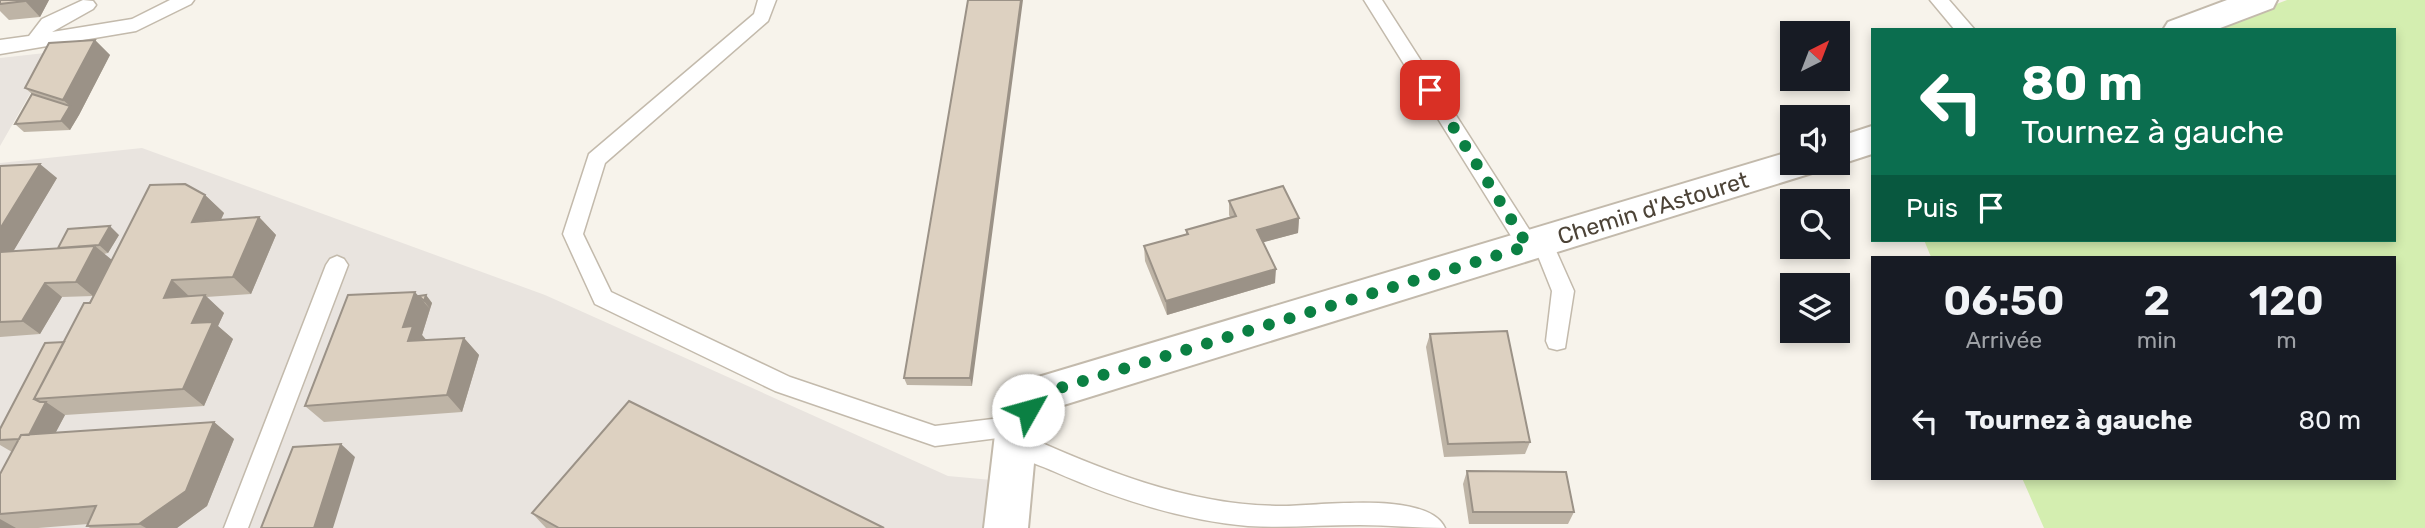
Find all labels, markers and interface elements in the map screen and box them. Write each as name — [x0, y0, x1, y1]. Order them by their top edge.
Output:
north arrow — [1780, 21, 1850, 91]
map controls — [1780, 21, 1850, 343]
text: 80 m — [2021, 54, 2143, 112]
icon: left — [1906, 56, 1997, 147]
pin — [1400, 60, 1460, 120]
icon: arrive — [1411, 71, 1449, 109]
button: sound — [1780, 105, 1850, 175]
text: Tournez à gauche — [2021, 113, 2284, 151]
street label: Chemin d'Astouret — [1554, 166, 1752, 250]
button: search — [1780, 189, 1850, 259]
icon: arrive — [1972, 189, 2010, 227]
text: Puis — [1906, 193, 1958, 224]
button: layers — [1780, 273, 1850, 343]
text: 06:50 — [1943, 276, 2065, 326]
text: 2 — [2143, 276, 2170, 326]
text: 120 — [2249, 276, 2324, 326]
text: Arrivée — [1966, 326, 2042, 354]
text: min — [2137, 326, 2177, 354]
text: m — [2276, 326, 2297, 354]
position arrow — [991, 373, 1065, 447]
icon: left — [1906, 402, 1944, 440]
text: Tournez à gauche — [1965, 405, 2193, 436]
text: 80 m — [2298, 405, 2361, 436]

